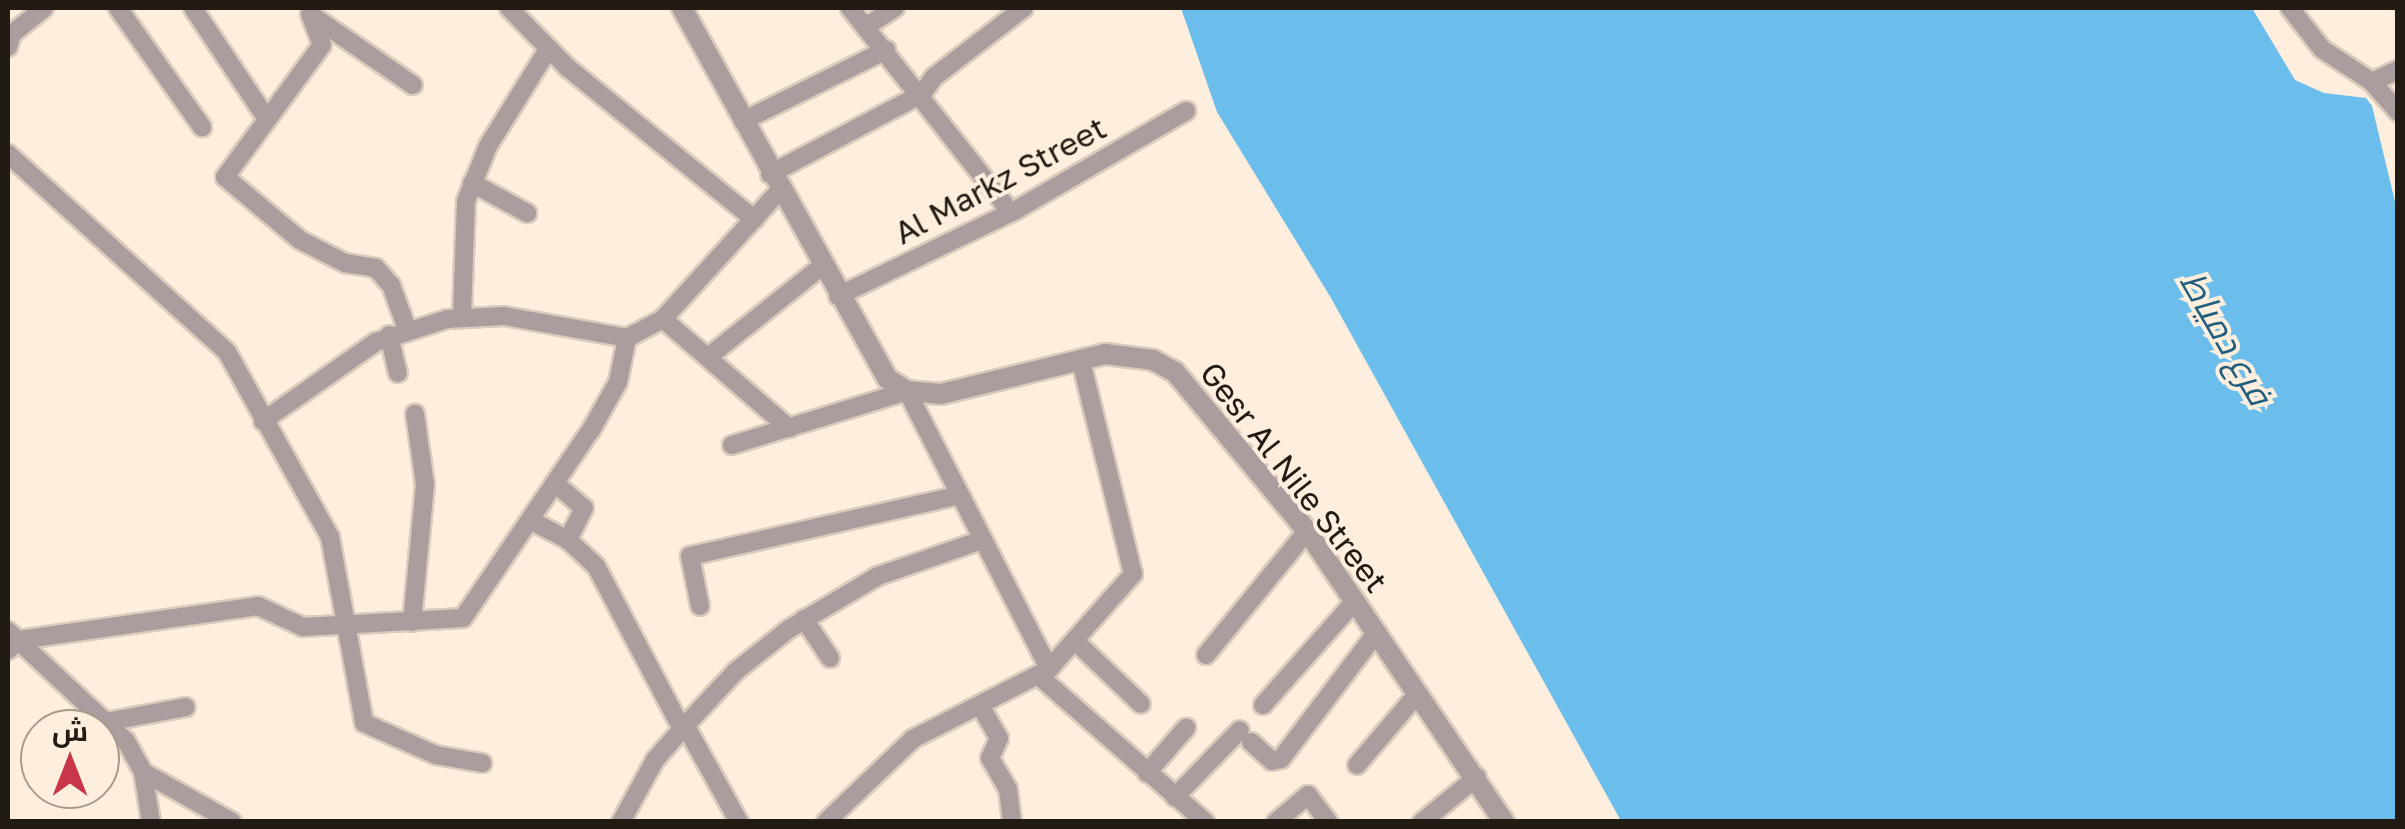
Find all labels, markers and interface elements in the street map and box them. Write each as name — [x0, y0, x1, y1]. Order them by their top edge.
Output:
street label: Al Markz Street — [888, 108, 1112, 252]
water label: فرع دمياط — [2172, 264, 2282, 412]
street label: Gesr Al Nile Street — [1192, 354, 1396, 600]
north arrow — [20, 709, 120, 809]
text: ش — [52, 714, 88, 747]

